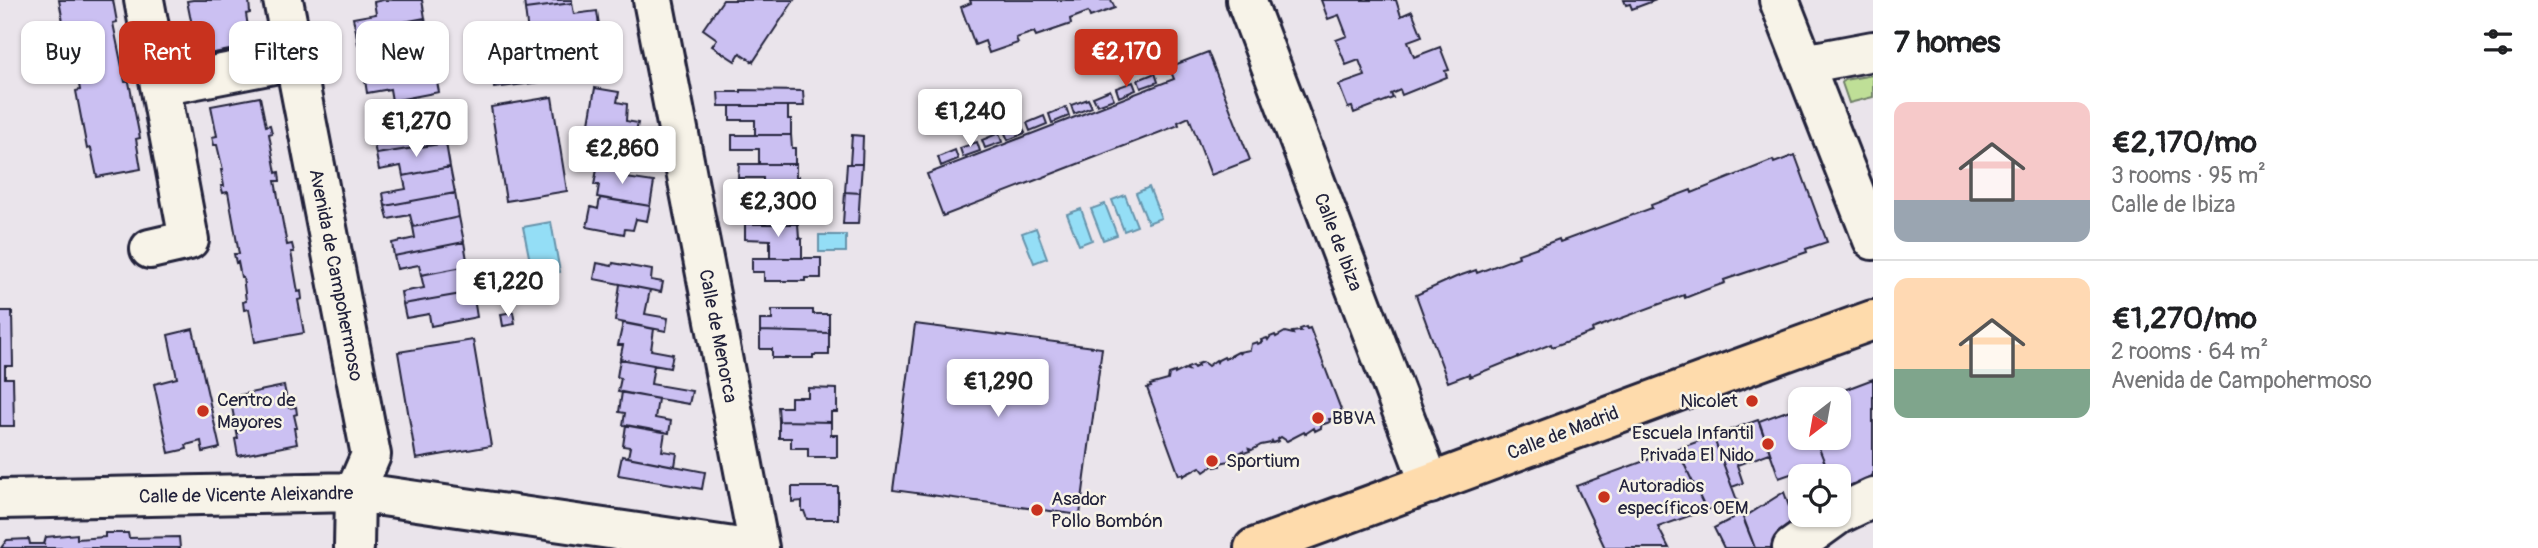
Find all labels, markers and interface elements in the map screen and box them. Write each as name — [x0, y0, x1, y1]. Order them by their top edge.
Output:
chip: Buy — [21, 21, 105, 84]
chip: Rent — [119, 21, 215, 84]
chip: Filters — [229, 21, 342, 84]
chip: New — [356, 21, 449, 84]
chip: Apartment — [463, 21, 623, 84]
icon: filters — [2479, 23, 2517, 61]
text: 7 homes — [1894, 24, 2001, 61]
pin: €2,170 — [1069, 29, 1183, 89]
text: €2,170 — [1091, 37, 1161, 66]
pin: €1,240 — [913, 90, 1027, 149]
text: €1,240 — [934, 97, 1006, 126]
pin: €1,270 — [359, 100, 473, 159]
text: €1,270 — [381, 107, 451, 136]
text: €2,170/mo — [2111, 124, 2257, 161]
pin: €2,860 — [565, 127, 679, 186]
icon: home — [1950, 130, 2034, 214]
text: €2,860 — [585, 134, 659, 163]
text: 3 rooms · 95 m² — [2111, 161, 2266, 190]
street label: Avenida de Campohermoso — [304, 167, 368, 383]
pin: €2,300 — [721, 180, 835, 239]
text: €2,300 — [739, 187, 817, 216]
street label: Calle de Ibiza — [1308, 190, 1368, 294]
text: Calle de Ibiza — [2111, 190, 2236, 219]
pin: €1,220 — [451, 260, 565, 319]
text: €1,220 — [472, 267, 544, 296]
street label: Calle de Menorca — [693, 267, 743, 405]
text: €1,270/mo — [2111, 300, 2257, 337]
icon: home — [1950, 306, 2034, 390]
text: 2 rooms · 64 m² — [2111, 337, 2268, 366]
pin: €1,290 — [941, 360, 1055, 419]
text: Avenida de Campohermoso — [2111, 366, 2372, 395]
text: €1,290 — [963, 367, 1033, 396]
north arrow — [1788, 387, 1852, 450]
map controls — [1788, 387, 1851, 527]
place label: Centro de Mayores — [217, 388, 296, 434]
place label: Nicolet — [1680, 389, 1738, 413]
marker: Nicolet — [1744, 393, 1760, 409]
street label: Calle de Madrid — [1504, 401, 1622, 465]
marker: Centro de Mayores — [195, 403, 211, 419]
place label: BBVA — [1332, 406, 1376, 430]
marker: BBVA — [1310, 410, 1326, 426]
place label: Escuela Infantil Privada El Nido — [1632, 421, 1754, 467]
marker: Escuela Infantil Privada El Nido — [1760, 436, 1776, 452]
place label: Sportium — [1226, 449, 1300, 473]
marker: Sportium — [1204, 453, 1220, 469]
button: locate — [1788, 464, 1851, 527]
place label: Autoradios específicos OEM — [1618, 474, 1748, 520]
street label: Calle de Vicente Aleixandre — [139, 481, 354, 509]
place label: Asador Pollo Bombón — [1051, 487, 1163, 533]
marker: Autoradios específicos OEM — [1596, 489, 1612, 505]
marker: Asador Pollo Bombón — [1029, 502, 1045, 518]

